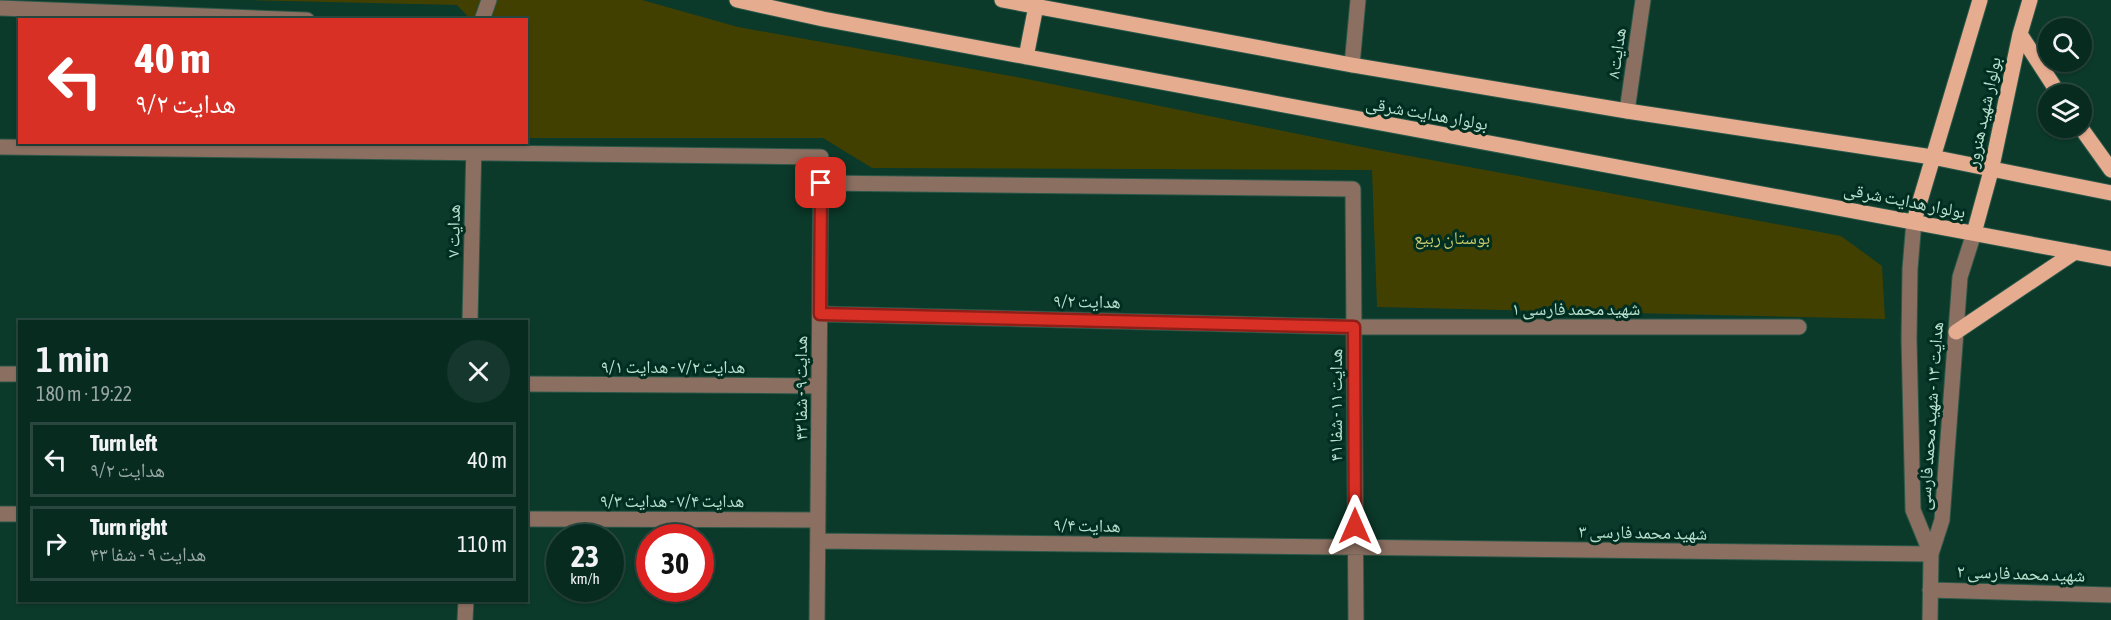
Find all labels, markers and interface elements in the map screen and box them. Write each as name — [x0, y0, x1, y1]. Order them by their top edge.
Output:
map controls — [2038, 18, 2092, 138]
button: search — [2038, 18, 2092, 72]
street label: هدایت۸ — [1602, 26, 1630, 80]
text: 40 m — [135, 34, 210, 82]
icon: left — [36, 42, 114, 120]
street label: بولوار شهید هنرور — [1961, 55, 2006, 170]
button: layers — [2038, 84, 2092, 138]
text: هدایت ۹/۲ — [135, 88, 236, 119]
street label: بولوار هدایت شرقی — [1364, 92, 1490, 135]
pin — [795, 157, 846, 208]
icon: arrive — [804, 166, 837, 199]
street label: بولوار هدایت شرقی — [1842, 178, 1968, 223]
street label: هدایت ۷ — [442, 204, 464, 258]
park label: بوستان ربیع — [1414, 227, 1490, 250]
street label: هدایت ۹/۲ — [1053, 290, 1121, 312]
street label: شهید محمد فارسی ۱ — [1512, 298, 1640, 320]
street label: هدایت ۱۳ - شهید محمد فارسی — [1913, 321, 1948, 511]
street label: هدایت ۹ - شفا ۴۳ — [790, 336, 811, 440]
text: 1 min — [36, 338, 110, 380]
button: close — [447, 340, 510, 403]
street label: هدایت ۱۱ - شفا ۴۱ — [1325, 349, 1346, 461]
street label: هدایت ۷/۲ - هدایت ۹/۱ — [601, 356, 745, 377]
text: 180 m · 19:22 — [36, 382, 132, 405]
text: Turn left — [90, 430, 157, 456]
icon: left — [39, 443, 72, 476]
text: 40 m — [467, 447, 507, 473]
text: هدایت ۹/۲ — [90, 458, 165, 481]
street label: هدایت ۷/۴ - هدایت ۹/۳ — [600, 490, 744, 511]
position arrow — [1323, 494, 1387, 558]
text: Turn right — [90, 514, 167, 540]
street label: هدایت ۹/۴ — [1053, 514, 1121, 536]
street label: شهید محمد فارسی ۳ — [1578, 520, 1707, 545]
speed limit sign: 30 — [636, 524, 714, 602]
icon: right — [39, 527, 72, 560]
text: 110 m — [457, 531, 507, 557]
text: 23 — [571, 539, 599, 573]
text: هدایت ۹ - شفا ۴۳ — [90, 542, 206, 565]
street label: شهید محمد فارسی ۲ — [1956, 560, 2086, 587]
text: km/h — [570, 570, 600, 587]

